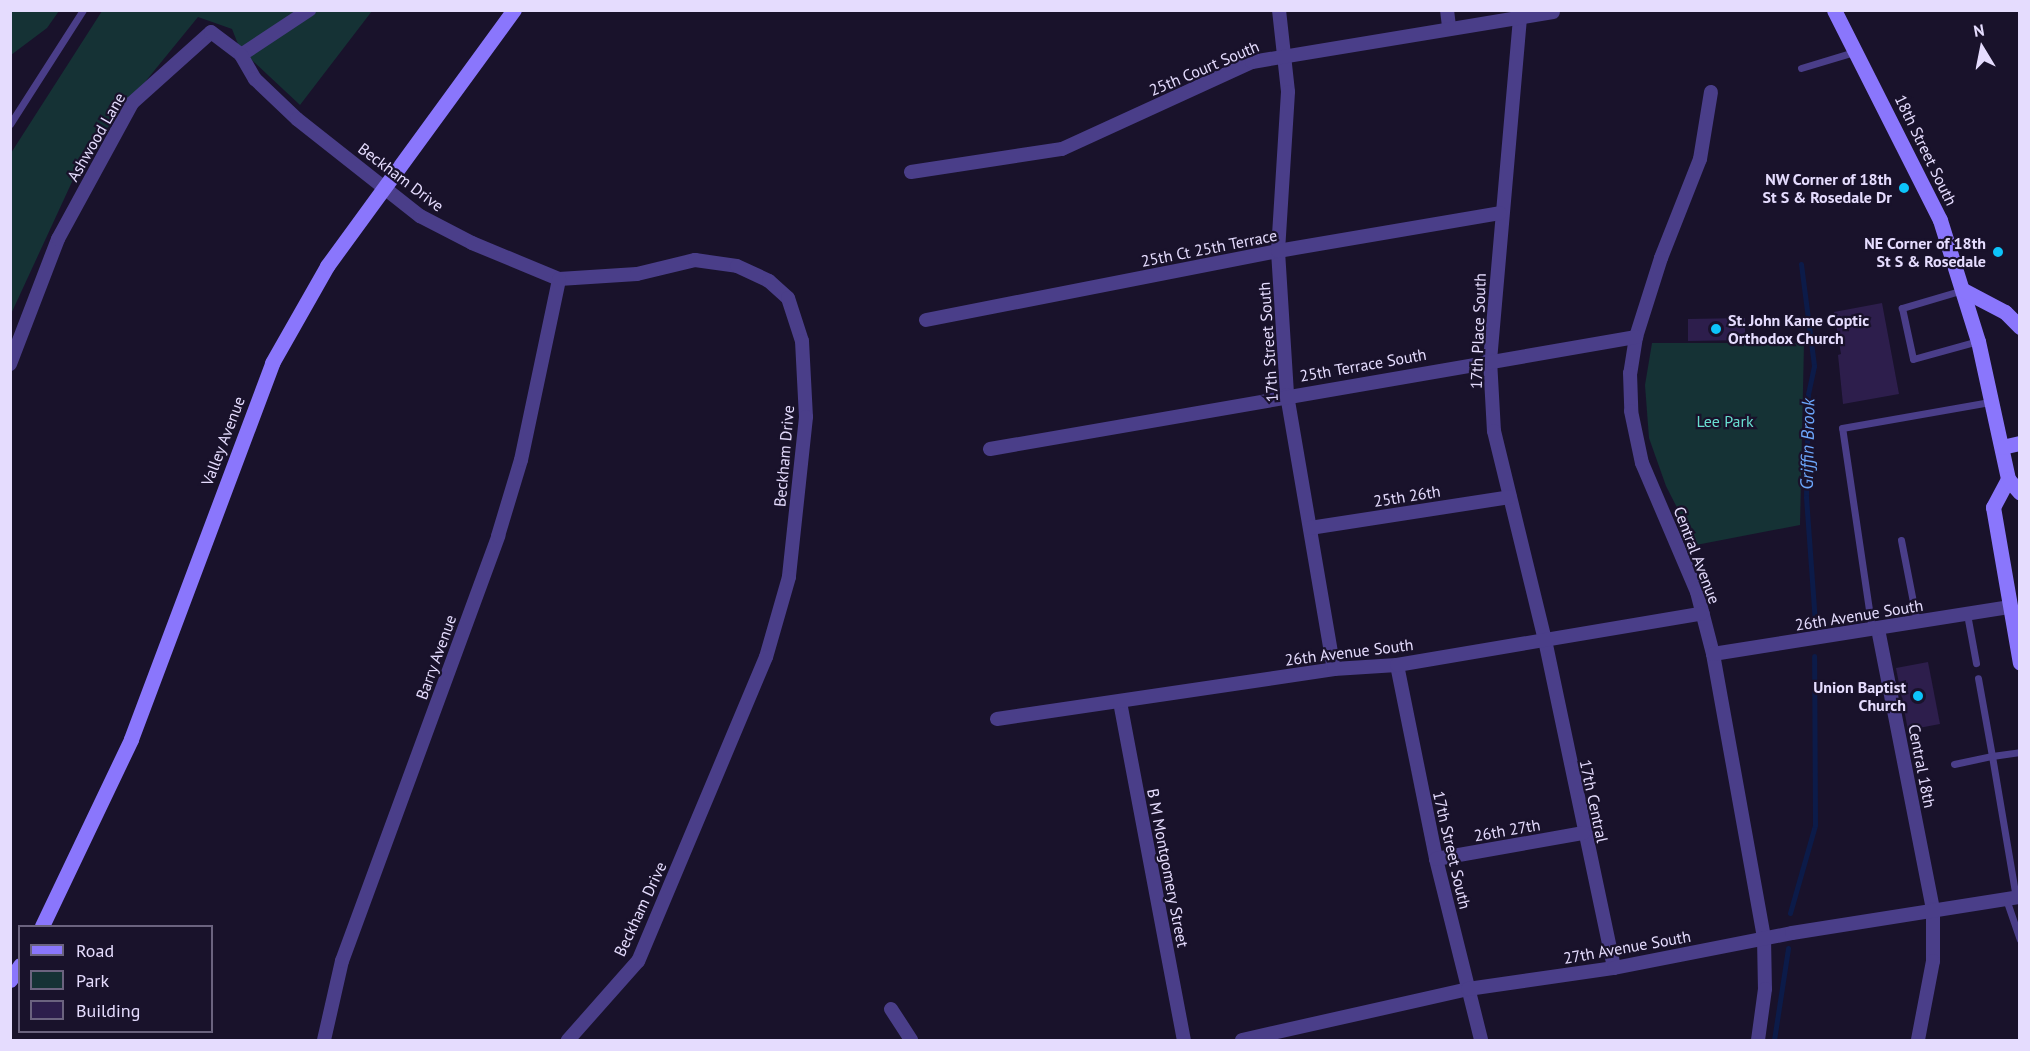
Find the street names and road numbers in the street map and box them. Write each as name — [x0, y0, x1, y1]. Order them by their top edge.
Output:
street label: 25th Court South — [1146, 36, 1262, 100]
street label: Ashwood Lane — [63, 89, 129, 185]
street label: 18th Street South — [1891, 91, 1961, 209]
street label: Beckham Drive — [354, 139, 448, 215]
street label: 25th Ct 25th Terrace — [1139, 225, 1279, 271]
street label: 17th Place South — [1466, 273, 1490, 389]
street label: 17th Street South — [1254, 281, 1282, 403]
street label: 25th Terrace South — [1298, 344, 1428, 386]
street label: Valley Avenue — [197, 393, 249, 489]
street label: Beckham Drive — [770, 404, 798, 508]
street label: 25th 26th — [1372, 481, 1442, 511]
street label: Central Avenue — [1670, 503, 1724, 607]
street label: 26th Avenue South — [1793, 595, 1925, 635]
street label: Barry Avenue — [412, 611, 460, 703]
street label: 26th Avenue South — [1283, 635, 1415, 669]
street label: Central 18th — [1904, 723, 1940, 809]
street label: 17th Central — [1576, 758, 1612, 844]
street label: B M Montgomery Street — [1143, 787, 1193, 949]
street label: 17th Street South — [1429, 789, 1475, 911]
street label: 26th 27th — [1472, 815, 1542, 845]
street label: Beckham Drive — [610, 859, 670, 959]
street label: 27th Avenue South — [1562, 926, 1692, 968]

